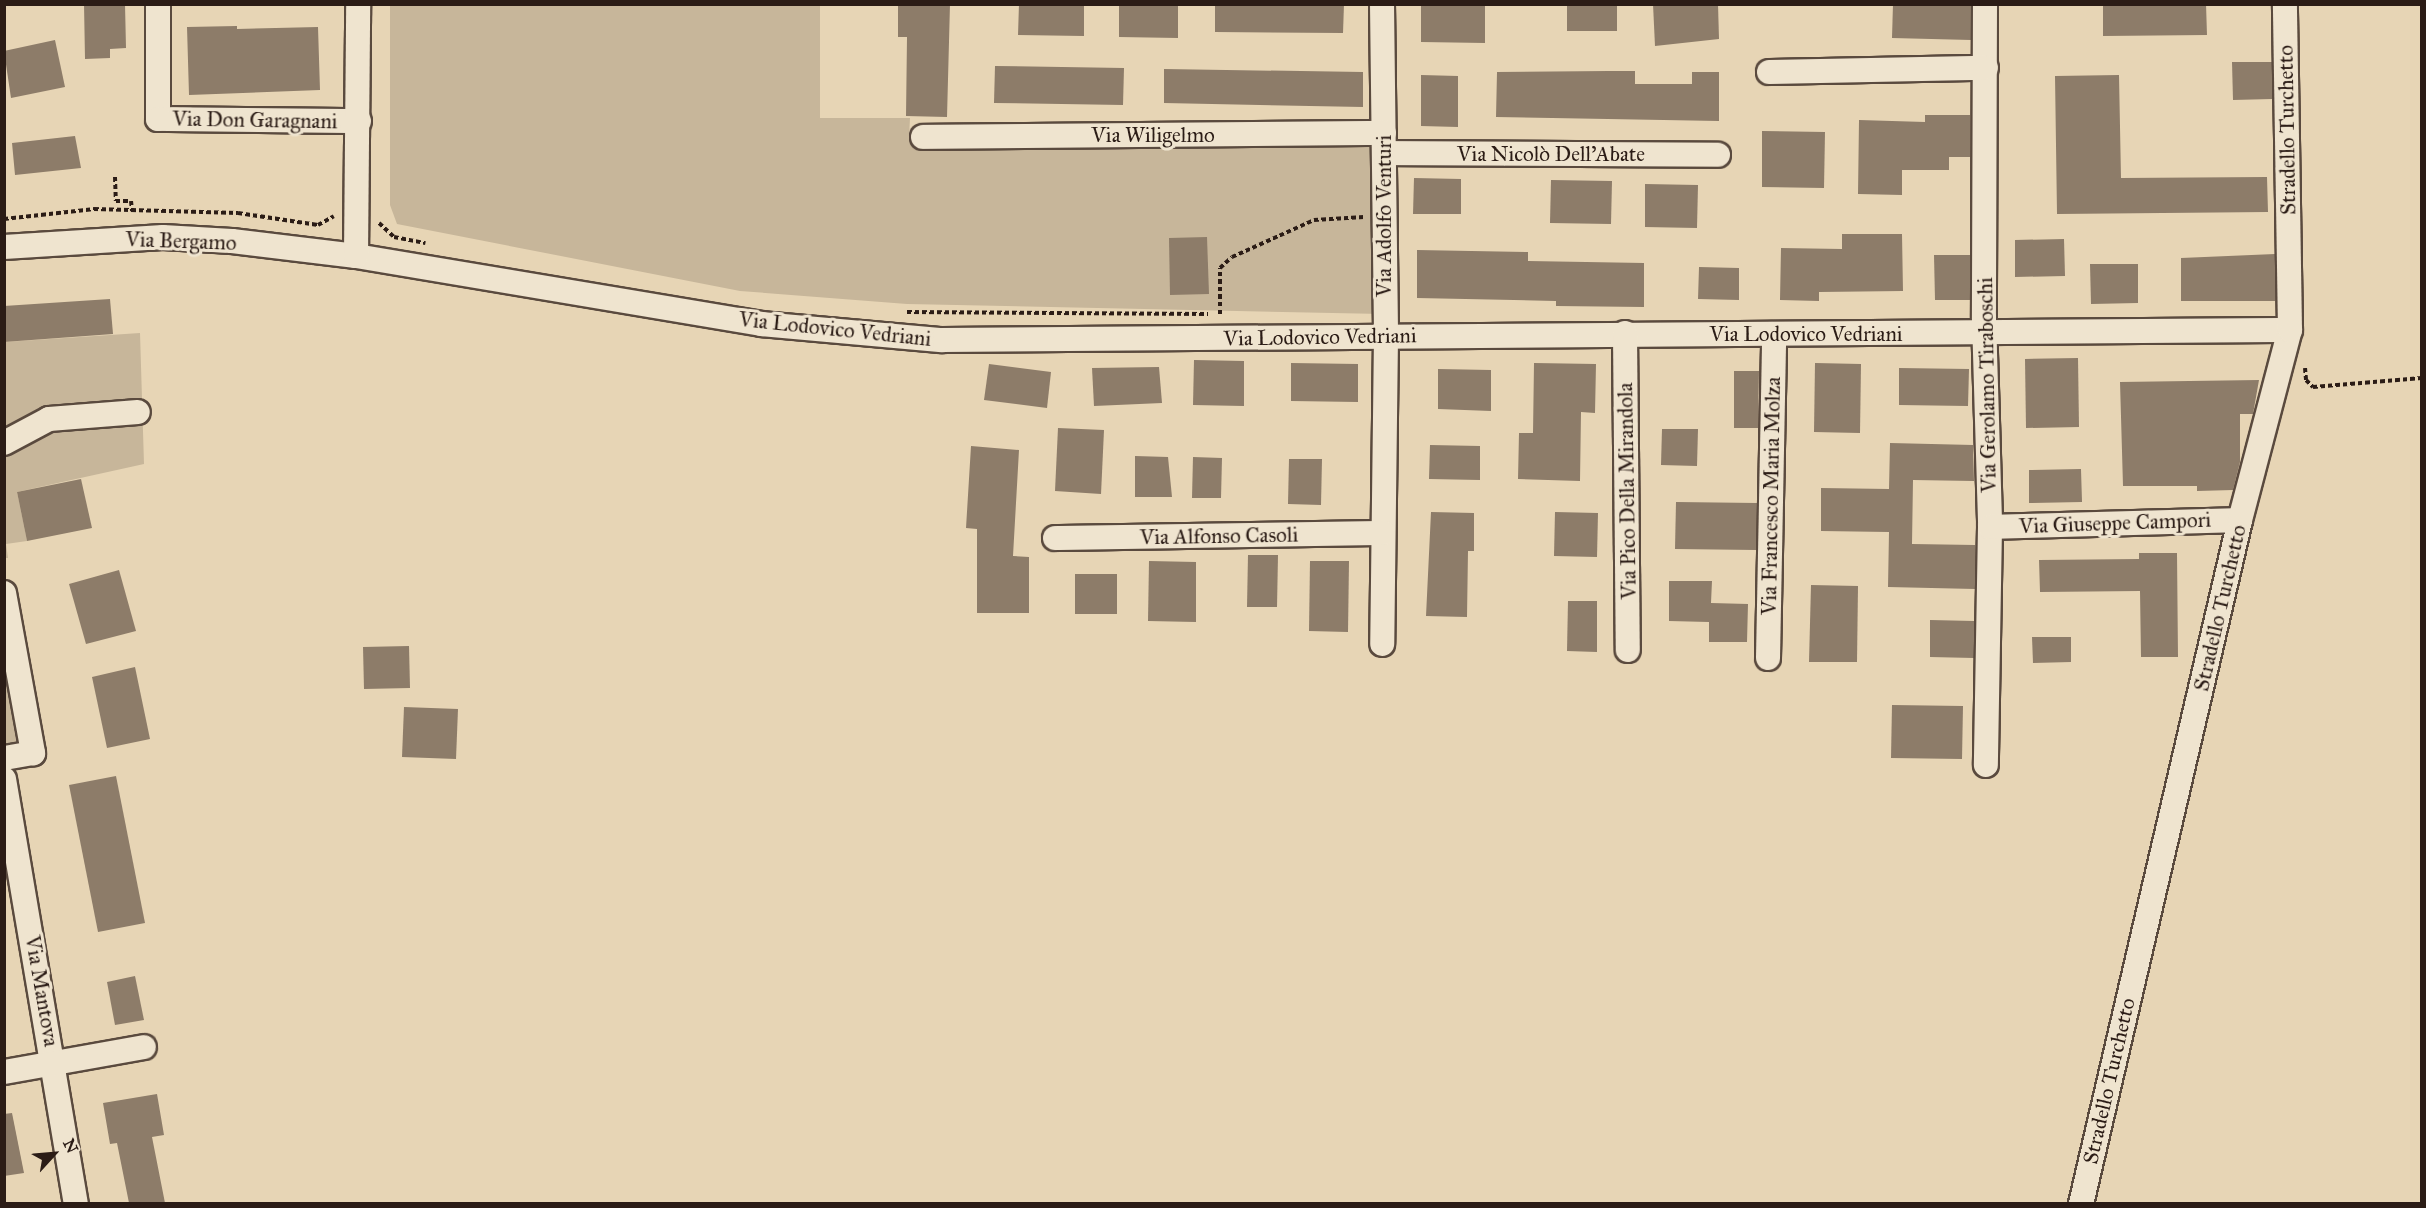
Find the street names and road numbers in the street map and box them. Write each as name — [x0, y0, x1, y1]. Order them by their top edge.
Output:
street label: Stradello Turchetto — [2273, 45, 2301, 215]
street label: Via Don Garagnani — [172, 106, 338, 134]
street label: Via Wiligelmo — [1091, 122, 1215, 148]
street label: Via Adolfo Venturi — [1371, 135, 1397, 297]
street label: Via Nicolò Dell'Abate — [1457, 141, 1645, 167]
street label: Via Bergamo — [125, 226, 237, 256]
street label: Via Gerolamo Tiraboschi — [1973, 277, 2001, 493]
street label: Via Lodovico Vedriani — [738, 306, 932, 352]
street label: Via Lodovico Vedriani — [1709, 321, 1903, 347]
street label: Via Lodovico Vedriani — [1223, 323, 1417, 351]
street label: Via Francesco Maria Molza — [1756, 377, 1786, 615]
street label: Via Pico Della Mirandola — [1613, 382, 1641, 600]
street label: Via Giuseppe Campori — [2018, 507, 2212, 539]
street label: Via Alfonso Casoli — [1140, 522, 1298, 550]
street label: Stradello Turchetto — [2189, 522, 2251, 694]
street label: Via Mantova — [20, 933, 64, 1049]
street label: Stradello Turchetto — [2078, 995, 2140, 1167]

